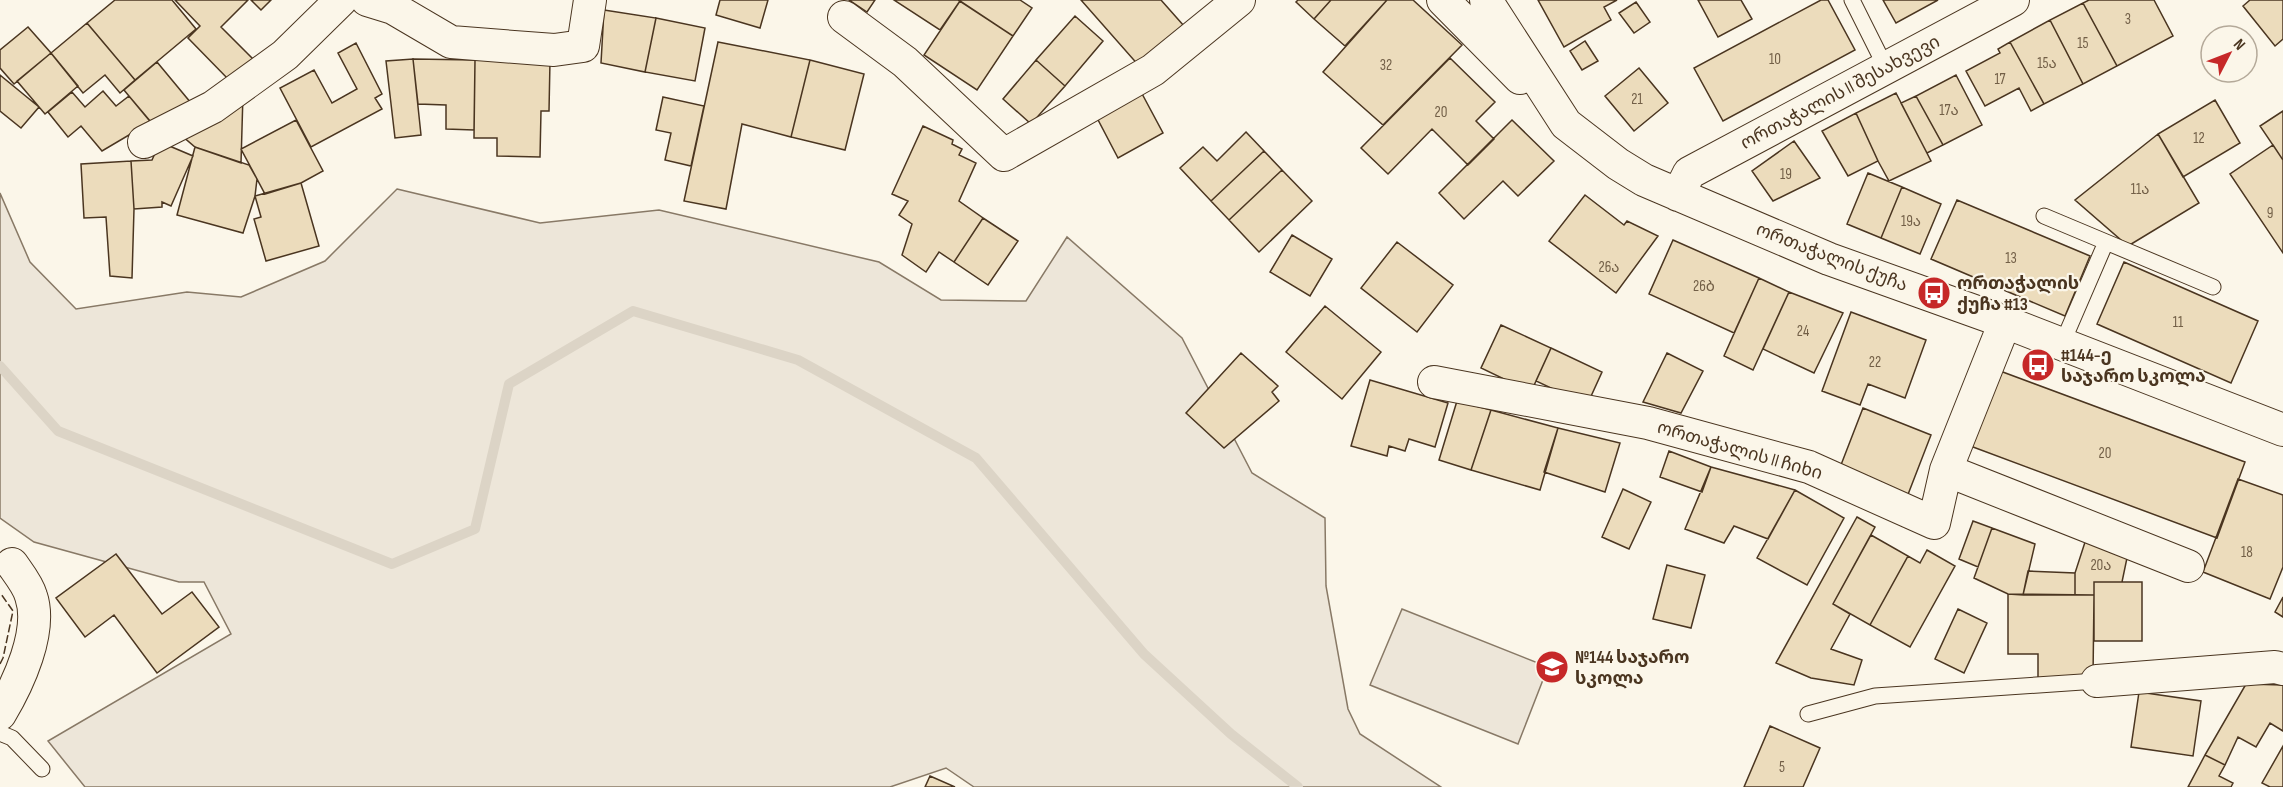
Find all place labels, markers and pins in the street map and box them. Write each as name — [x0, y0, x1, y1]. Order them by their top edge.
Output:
place label: ორთაჭალის ქუჩა #13 — [1957, 273, 2079, 315]
bus stop icon: ორთაჭალის ქუჩა #13 — [1916, 275, 1952, 311]
place label: #144-ე საჯარო სკოლა — [2061, 345, 2206, 387]
bus stop icon: #144-ე საჯარო სკოლა — [2020, 347, 2056, 383]
place label: №144 საჯარო სკოლა — [1575, 647, 1690, 689]
school or university icon: №144 საჯარო სკოლა — [1534, 649, 1570, 685]

